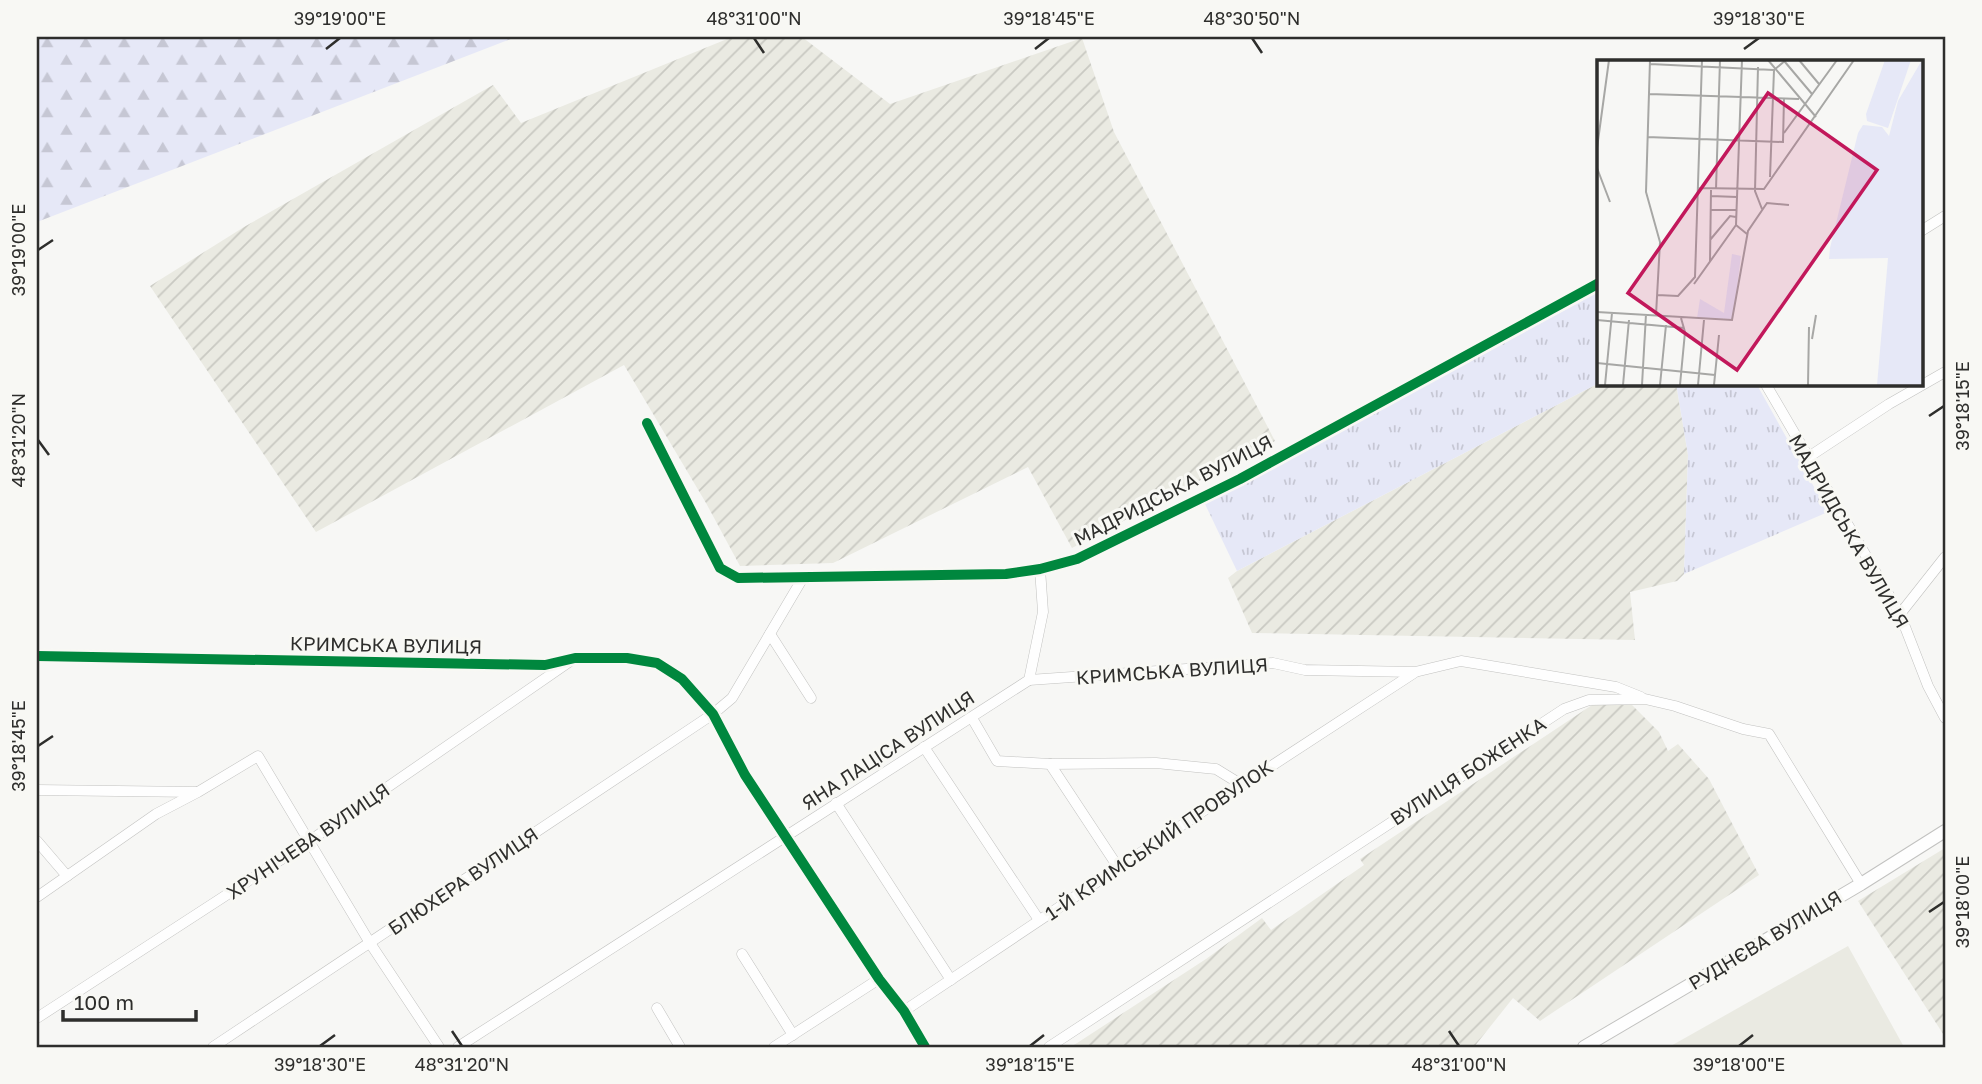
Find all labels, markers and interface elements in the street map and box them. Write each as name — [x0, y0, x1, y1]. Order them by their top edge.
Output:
text: 39°19'00"E — [294, 7, 386, 29]
text: 48°31'00"N — [706, 7, 802, 29]
text: 39°18'45"E — [1003, 7, 1095, 29]
text: 48°30'50"N — [1204, 7, 1300, 29]
text: 39°18'30"E — [1713, 7, 1805, 29]
inset map — [1597, 60, 1923, 385]
text: 39°19'00"E — [7, 204, 29, 296]
text: 39°18'15"E — [1951, 361, 1973, 451]
text: 48°31'20"N — [7, 393, 29, 487]
street label: МАДРИДСЬКА ВУЛИЦЯ — [1070, 429, 1276, 550]
street label: МАДРИДСЬКА ВУЛИЦЯ — [1784, 430, 1914, 632]
street label: КРИМСЬКА ВУЛИЦЯ — [290, 631, 482, 658]
street label: КРИМСЬКА ВУЛИЦЯ — [1075, 652, 1269, 689]
street label: ЯНА ЛАЦІСА ВУЛИЦЯ — [797, 685, 978, 814]
text: 39°18'45"E — [7, 700, 29, 792]
street label: ВУЛИЦЯ БОЖЕНКА — [1386, 711, 1550, 830]
street label: 1-Й КРИМСЬКИЙ ПРОВУЛОК — [1040, 755, 1277, 925]
street label: ХРУНІЧЕВА ВУЛИЦЯ — [222, 778, 393, 904]
street label: БЛЮХЕРА ВУЛИЦЯ — [383, 822, 542, 939]
text: 39°18'00"E — [1951, 856, 1973, 948]
street label: РУДНЄВА ВУЛИЦЯ — [1684, 885, 1845, 994]
scale bar — [63, 979, 196, 1023]
text: 100 m — [74, 989, 134, 1015]
text: 39°18'30"E — [274, 1053, 366, 1075]
text: 48°31'20"N — [415, 1053, 509, 1075]
text: 39°18'15"E — [985, 1053, 1075, 1075]
text: 48°31'00"N — [1411, 1053, 1507, 1075]
text: 39°18'00"E — [1693, 1053, 1785, 1075]

